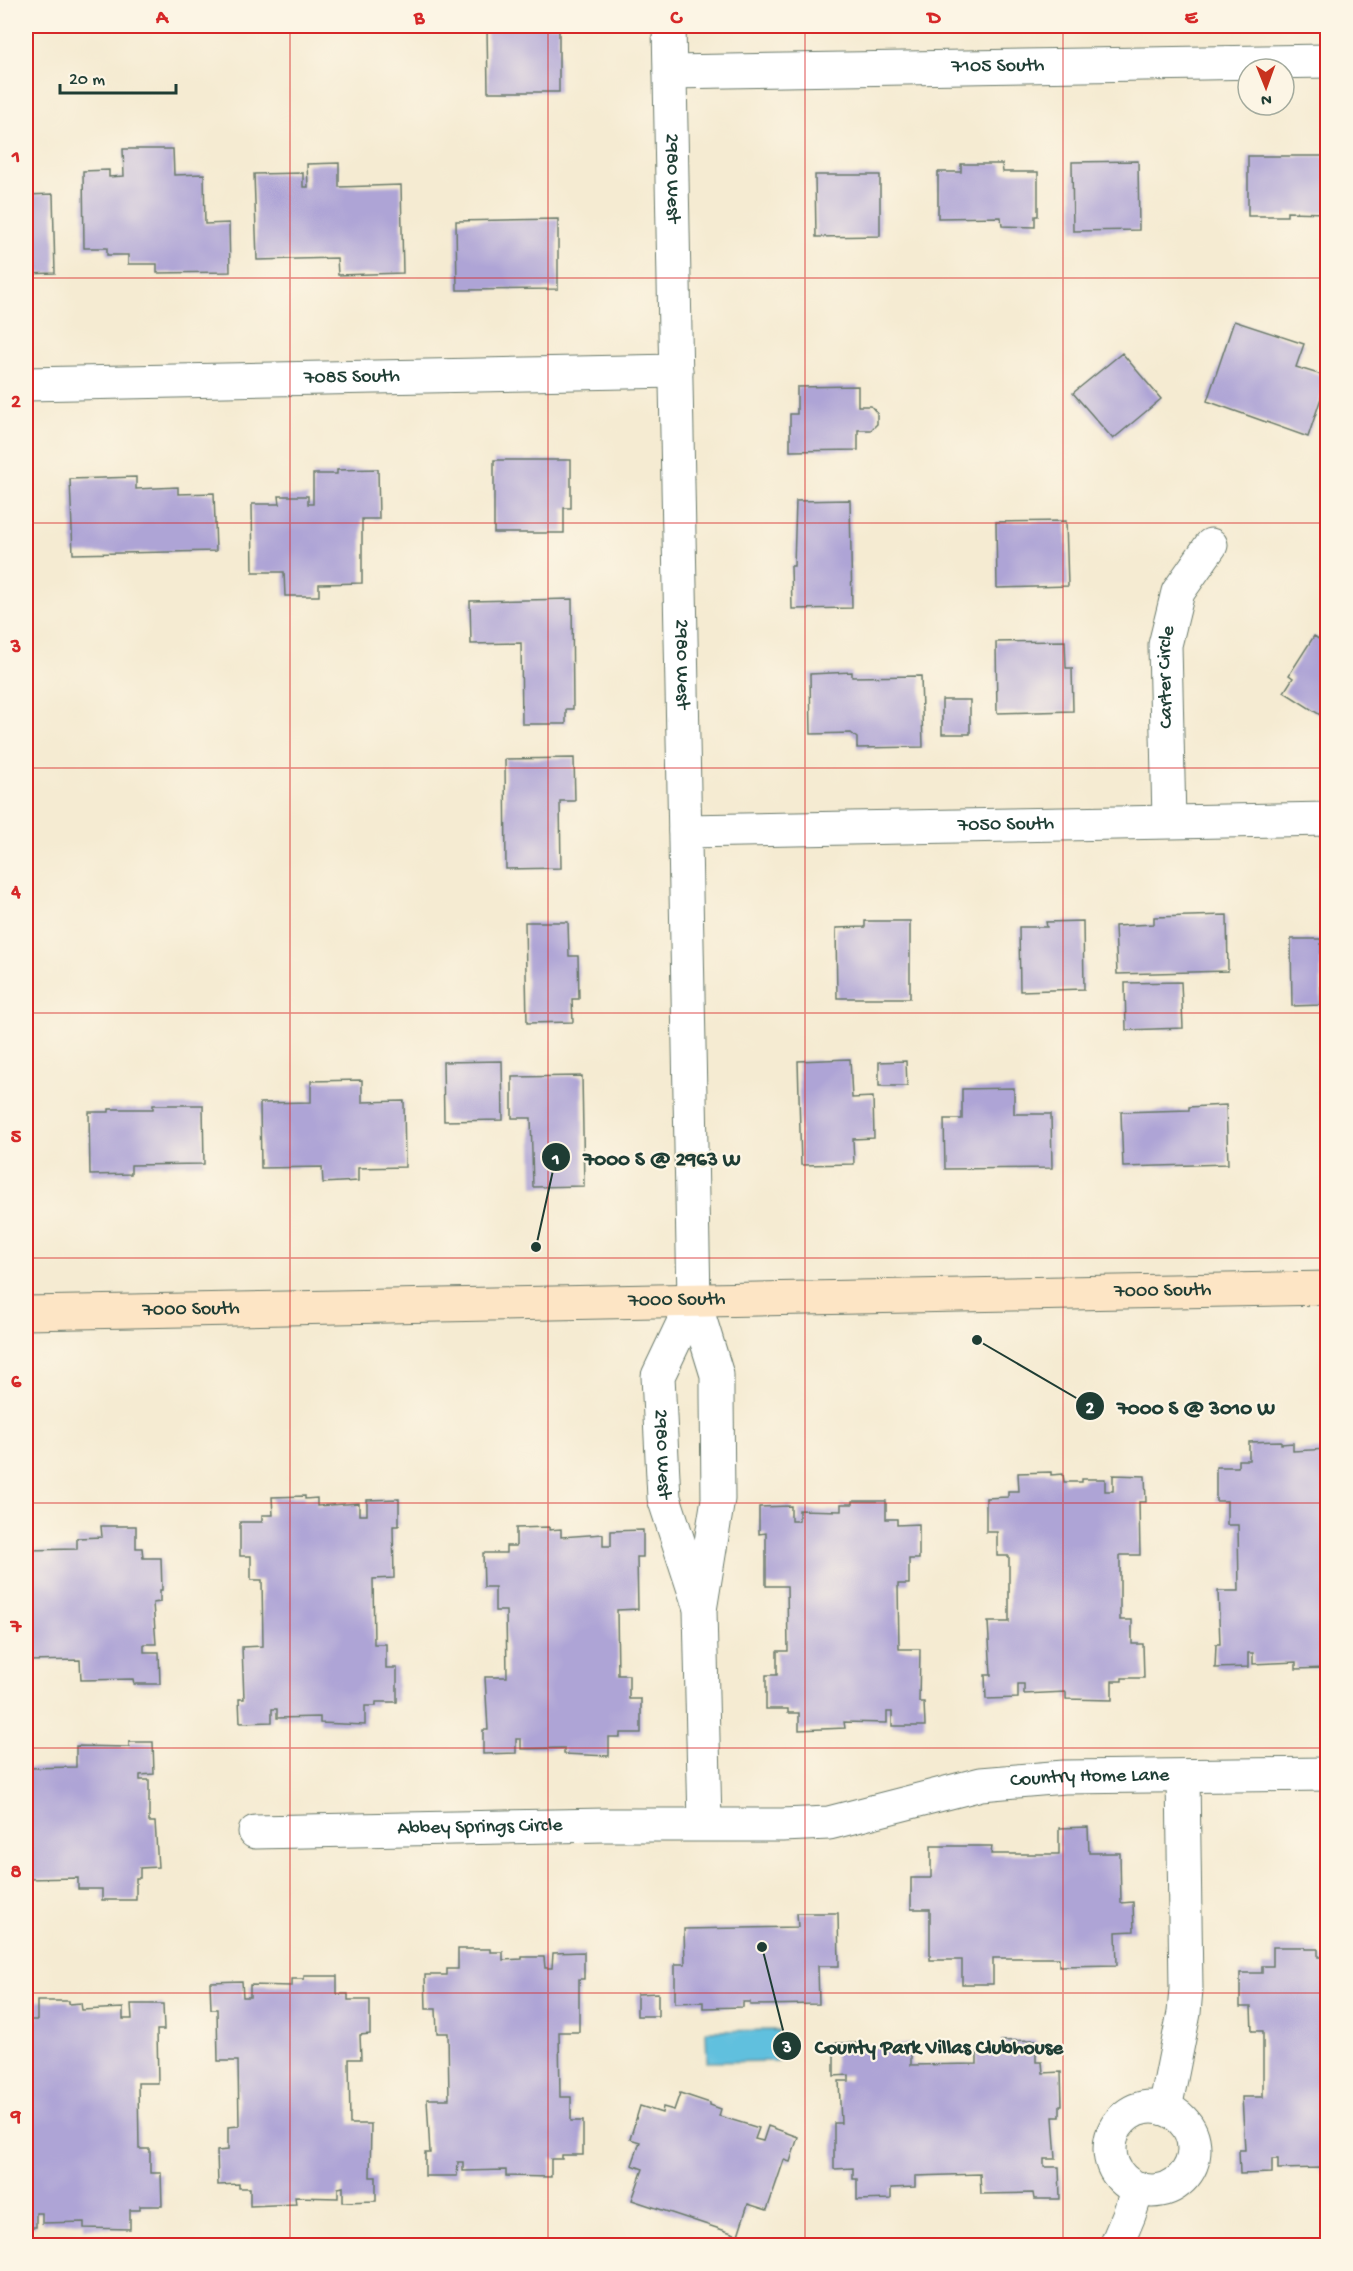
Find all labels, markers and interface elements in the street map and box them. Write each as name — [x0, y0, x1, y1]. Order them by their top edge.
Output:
text: A — [155, 8, 170, 31]
text: B — [413, 8, 425, 31]
text: C — [670, 8, 684, 31]
text: D — [925, 8, 941, 31]
text: E — [1185, 8, 1199, 31]
street label: 7105 South — [950, 54, 1045, 79]
scale bar — [60, 57, 176, 95]
north arrow — [1236, 57, 1296, 117]
text: 20 m — [69, 70, 105, 91]
text: N — [1260, 89, 1272, 108]
street label: 2980 West — [660, 133, 684, 225]
text: 1 — [11, 147, 20, 170]
street label: 7085 South — [303, 365, 400, 390]
text: 2 — [11, 392, 21, 415]
street label: 2980 West — [669, 619, 694, 711]
street label: Carter Circle — [1153, 623, 1181, 729]
text: 3 — [10, 637, 21, 660]
street label: 7050 South — [957, 813, 1055, 837]
text: 4 — [10, 882, 21, 905]
text: 5 — [11, 1127, 22, 1150]
callout: 7000 S @ 2963 W — [541, 1138, 753, 1177]
text: 7000 S @ 2963 W — [582, 1149, 741, 1174]
text: 1 — [551, 1150, 560, 1171]
street label: 7000 South — [1113, 1279, 1212, 1304]
street label: 7000 South — [627, 1288, 726, 1313]
street label: 7000 South — [141, 1297, 240, 1322]
text: 6 — [11, 1372, 22, 1395]
callout: 7000 S @ 3010 W — [1075, 1387, 1287, 1426]
text: 7000 S @ 3010 W — [1116, 1398, 1275, 1423]
text: 2 — [1086, 1399, 1095, 1420]
street label: 2980 West — [648, 1408, 676, 1501]
text: 7 — [10, 1617, 23, 1640]
street label: Country Home Lane — [1009, 1764, 1170, 1793]
street label: Abbey Springs Circle — [397, 1814, 563, 1841]
text: 8 — [11, 1862, 22, 1885]
callout: County Park Villas Clubhouse — [772, 2026, 1075, 2065]
text: County Park Villas Clubhouse — [814, 2037, 1064, 2062]
text: 3 — [781, 2038, 792, 2059]
text: 9 — [10, 2107, 21, 2130]

